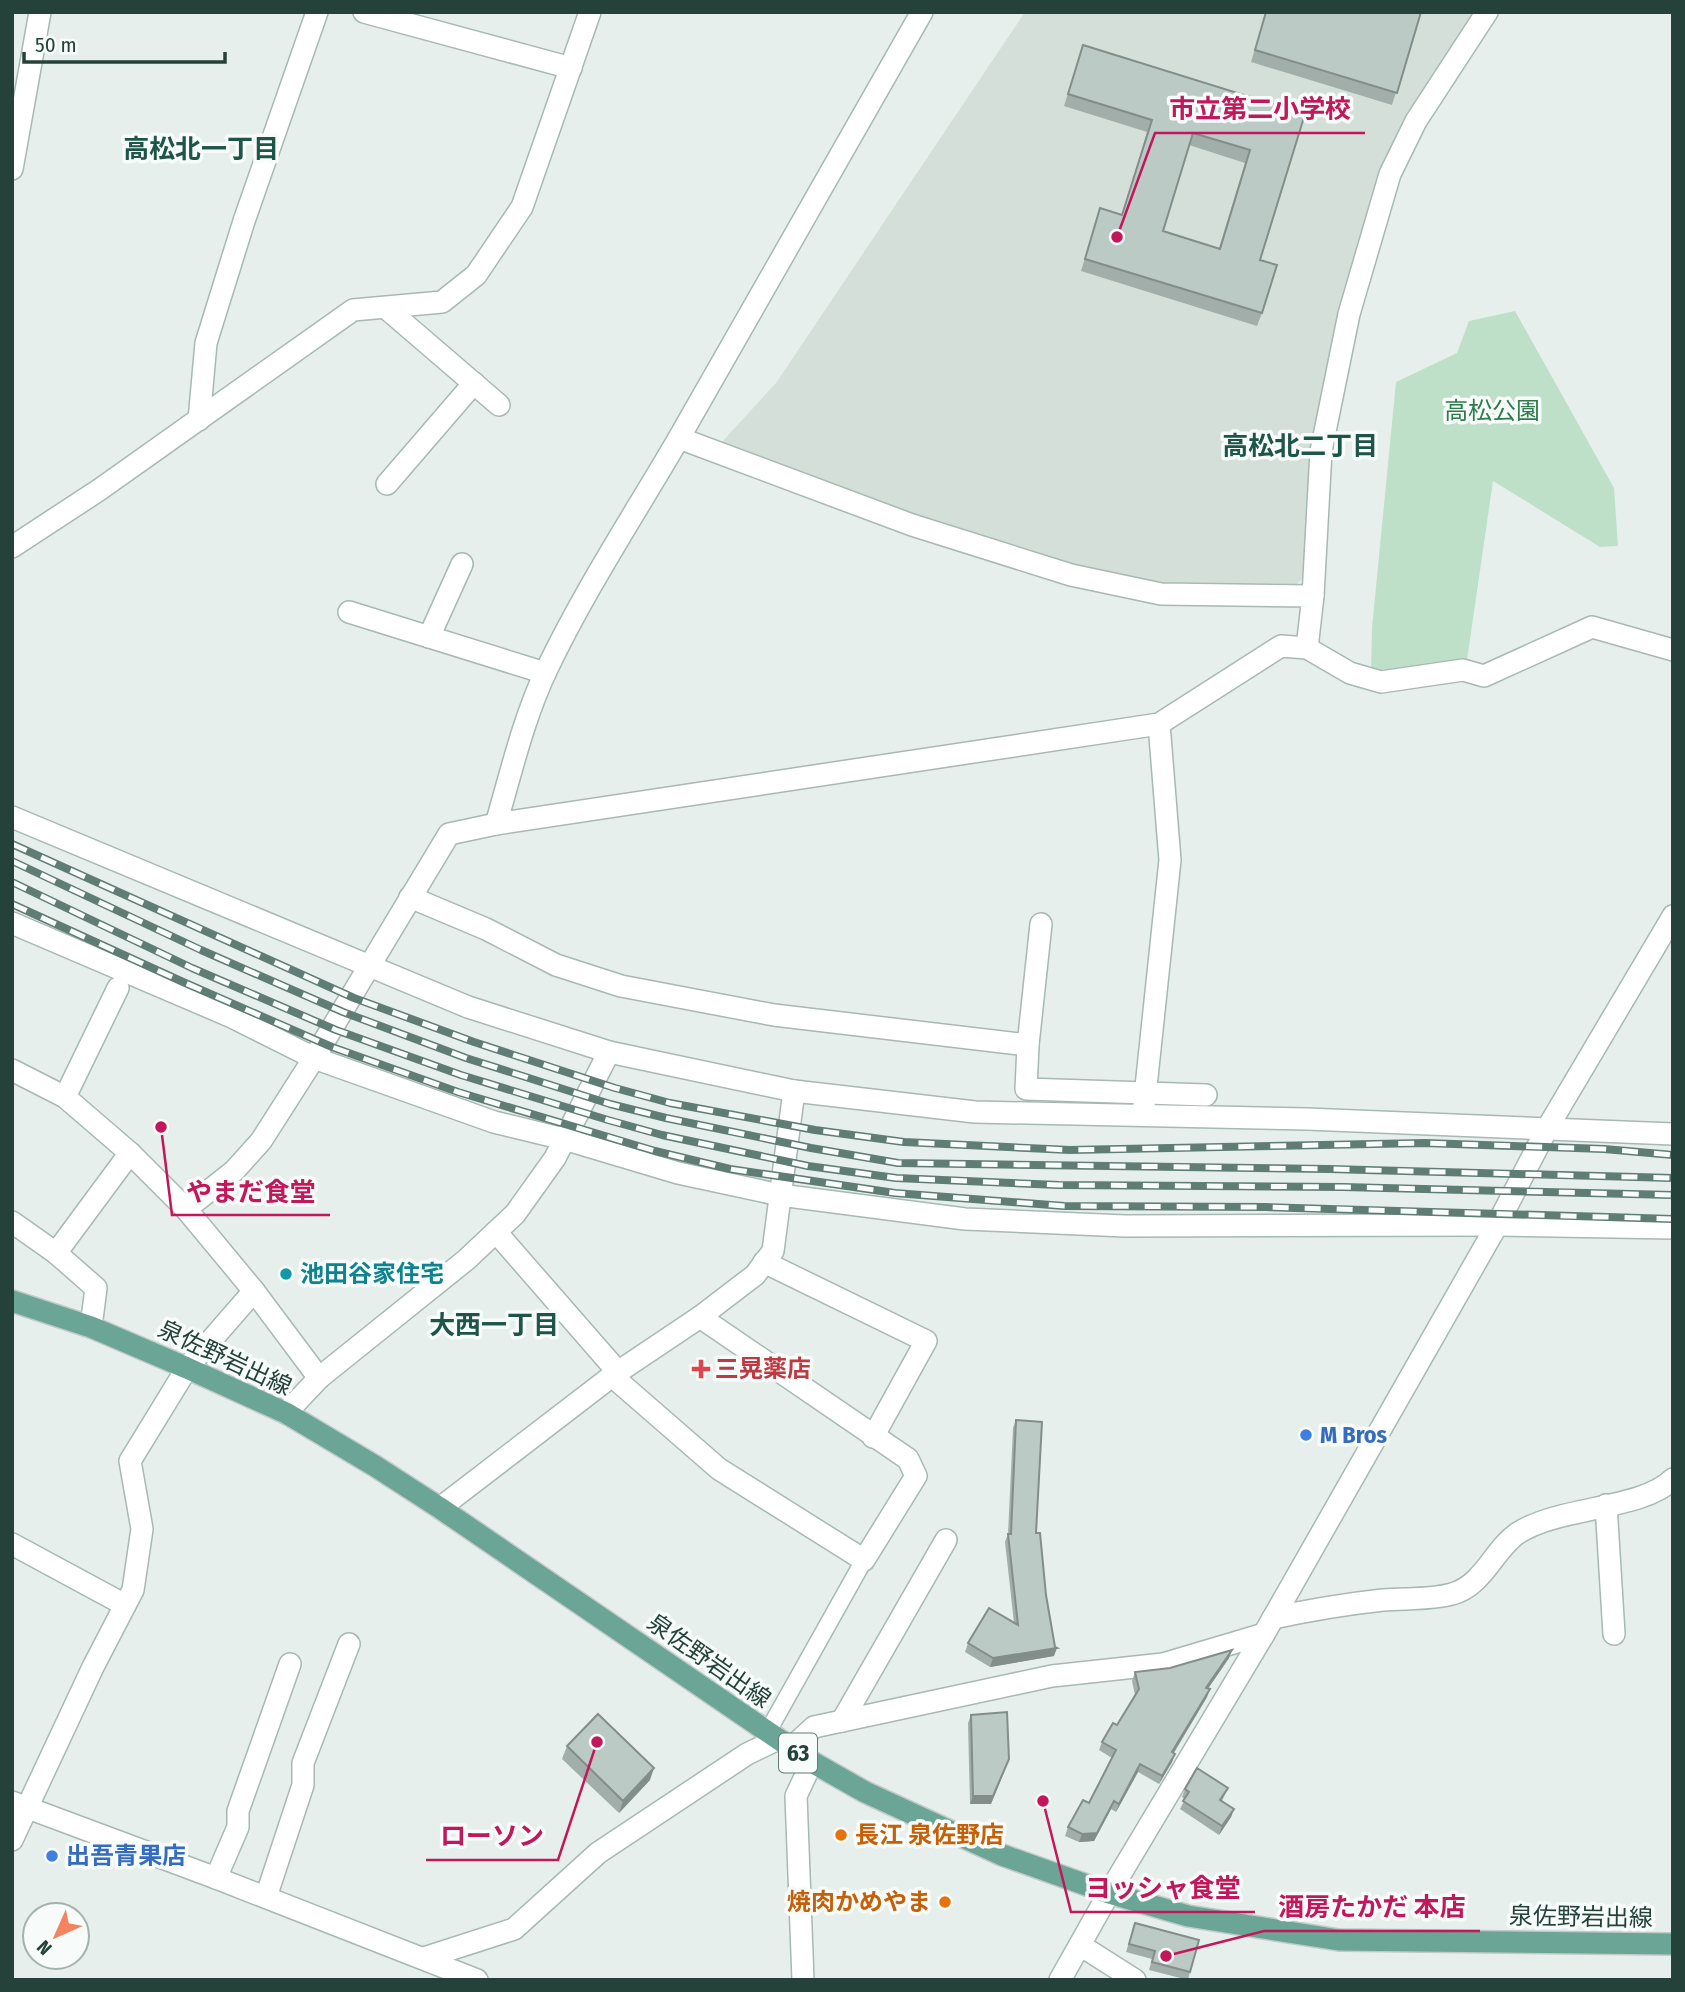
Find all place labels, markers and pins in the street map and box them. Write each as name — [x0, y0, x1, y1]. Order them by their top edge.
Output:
callout: 市立第二小学校 — [1155, 86, 1365, 133]
callout: やまだ食堂 — [172, 1168, 330, 1215]
place label: 池田谷家住宅 — [300, 1260, 444, 1288]
marker: 池田谷家住宅 — [278, 1266, 294, 1282]
place label: 三晃薬店 — [715, 1355, 811, 1383]
marker: 三晃薬店 — [693, 1361, 709, 1377]
place label: M Bros — [1320, 1421, 1388, 1449]
marker: M Bros — [1298, 1427, 1314, 1443]
callout: ローソン — [426, 1813, 558, 1860]
place label: 長江 泉佐野店 — [855, 1821, 1004, 1849]
marker: 長江 泉佐野店 — [833, 1827, 849, 1843]
place label: 出吾青果店 — [66, 1842, 186, 1870]
marker: 出吾青果店 — [44, 1848, 60, 1864]
callout: ヨッシャ食堂 — [1071, 1865, 1255, 1912]
callout: 酒房たかだ 本店 — [1264, 1884, 1480, 1931]
place label: 焼肉かめやま — [787, 1888, 931, 1916]
marker: 焼肉かめやま — [937, 1894, 953, 1910]

